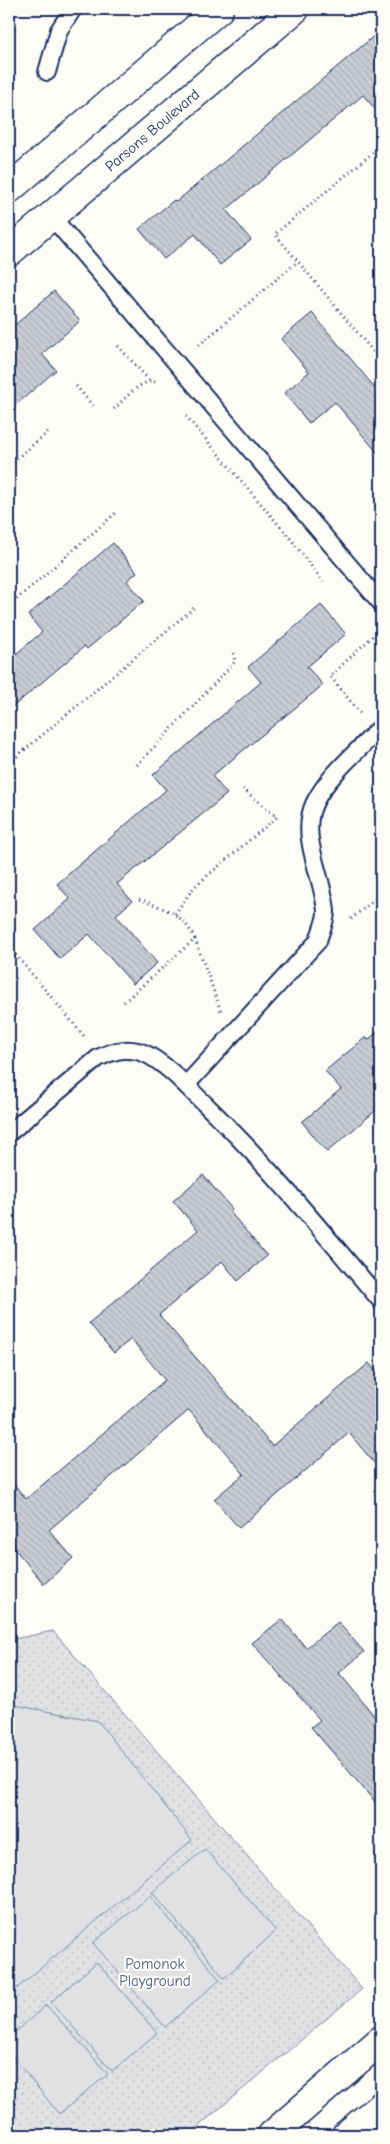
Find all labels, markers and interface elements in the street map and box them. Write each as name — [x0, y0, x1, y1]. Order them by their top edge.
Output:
street label: Parsons Boulevard — [101, 85, 203, 175]
park label: Pomonok Playground — [119, 1955, 191, 1990]

